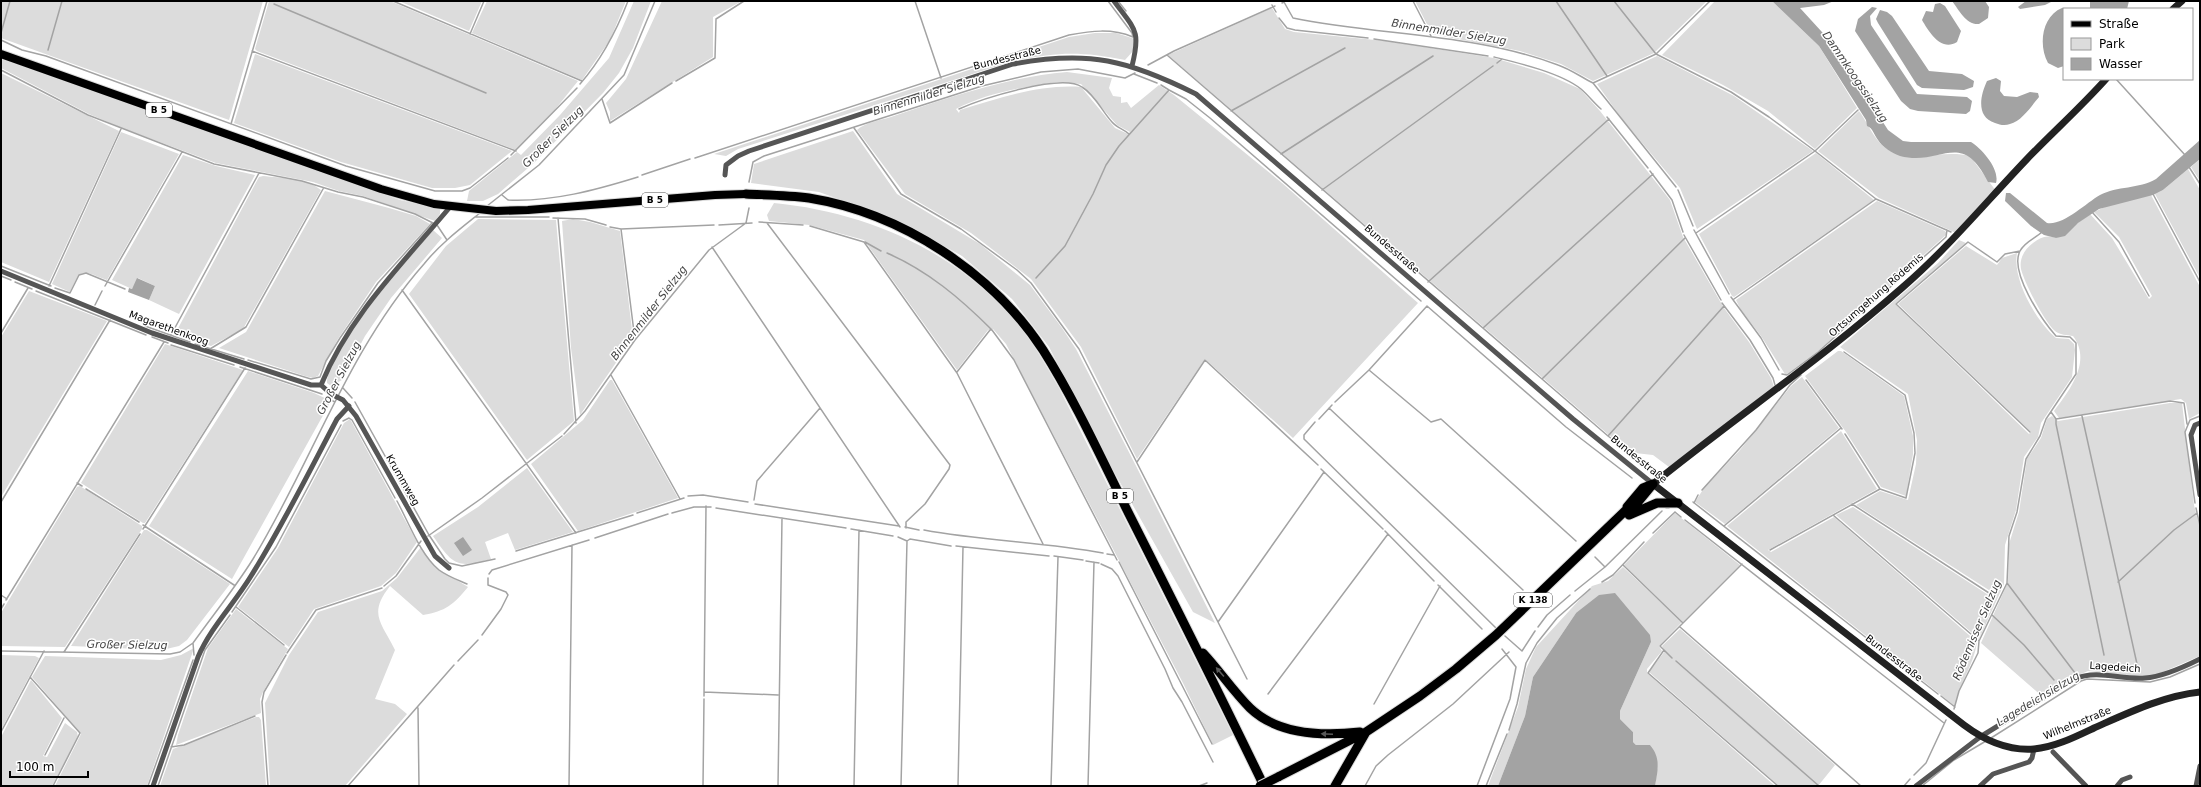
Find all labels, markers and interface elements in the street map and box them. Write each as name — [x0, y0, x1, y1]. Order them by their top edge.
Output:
legend — [2063, 8, 2193, 80]
water label: Binnenmilder Sielzug — [1390, 16, 1508, 48]
text: Straße — [2099, 17, 2139, 31]
water label: Dammkoogssielzug — [1820, 29, 1890, 125]
text: Park — [2099, 37, 2125, 51]
street label: Bundesstraße — [972, 44, 1042, 72]
text: Wasser — [2099, 57, 2142, 71]
water label: Binnenmilder Sielzug — [871, 72, 987, 118]
road number: B 5 — [146, 103, 172, 117]
water label: Großer Sielzug — [520, 104, 586, 170]
road number: B 5 — [642, 193, 668, 207]
street label: Bundesstraße — [1362, 222, 1422, 276]
street label: Ortsumgehung Rödemis — [1827, 251, 1925, 339]
water label: Binnenmilder Sielzug — [608, 263, 690, 363]
street label: Magarethenkoog — [128, 308, 210, 348]
water label: Großer Sielzug — [314, 339, 364, 417]
street label: Bundesstraße — [1609, 433, 1669, 485]
street label: Krummweg — [384, 452, 422, 508]
road number: B 5 — [1107, 489, 1133, 503]
water label: Rödemisser Sielzug — [1950, 578, 2004, 682]
road number: K 138 — [1514, 593, 1552, 607]
street label: Bundesstraße — [1863, 632, 1925, 684]
water label: Großer Sielzug — [86, 638, 168, 652]
street label: Lagedeich — [2089, 660, 2141, 674]
one-way arrow — [1216, 667, 1225, 676]
water label: Lagedeichsielzug — [1994, 669, 2082, 729]
street label: Wilhelmstraße — [2042, 704, 2112, 742]
one-way arrow — [1321, 730, 1333, 737]
scale bar — [10, 753, 88, 779]
text: 100 m — [16, 760, 54, 774]

